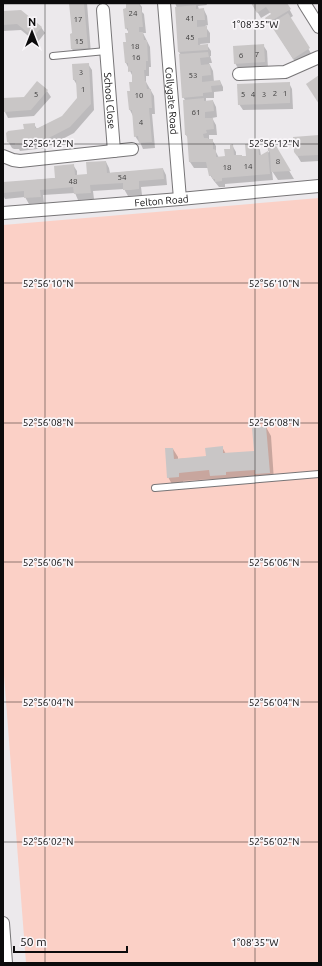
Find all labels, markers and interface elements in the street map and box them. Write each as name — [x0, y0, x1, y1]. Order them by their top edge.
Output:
house number: 24 — [128, 9, 138, 18]
north arrow — [12, 12, 52, 52]
house number: 41 — [185, 14, 195, 23]
house number: 17 — [73, 15, 83, 24]
text: N — [28, 16, 36, 28]
text: 1°08'35"W — [231, 19, 279, 30]
house number: 45 — [185, 33, 195, 42]
house number: 15 — [74, 37, 84, 46]
house number: 18 — [130, 42, 140, 51]
house number: 7 — [255, 50, 259, 59]
house number: 6 — [239, 51, 244, 60]
house number: 16 — [131, 53, 141, 62]
street label: Collygate Road — [164, 66, 180, 135]
house number: 3 — [79, 68, 83, 77]
house number: 53 — [188, 71, 198, 80]
street label: School Close — [102, 72, 118, 129]
house number: 1 — [81, 85, 85, 94]
house number: 2 — [273, 89, 277, 98]
house number: 1 — [283, 89, 287, 98]
house number: 5 — [34, 90, 38, 99]
house number: 5 — [241, 90, 245, 99]
house number: 4 — [251, 90, 256, 99]
house number: 3 — [262, 90, 266, 99]
house number: 10 — [134, 91, 144, 100]
house number: 61 — [191, 108, 201, 117]
house number: 4 — [139, 118, 144, 127]
text: 52°56'12"N — [23, 138, 73, 149]
text: 52°56'12"N — [249, 138, 299, 149]
house number: 8 — [276, 157, 281, 166]
house number: 14 — [243, 162, 253, 171]
house number: 18 — [222, 163, 232, 172]
house number: 54 — [117, 173, 127, 182]
house number: 48 — [68, 177, 78, 186]
street label: Felton Road — [134, 193, 189, 208]
text: 52°56'10"N — [23, 278, 73, 289]
text: 52°56'10"N — [249, 278, 299, 289]
text: 52°56'08"N — [23, 417, 73, 428]
text: 52°56'08"N — [249, 417, 299, 428]
text: 52°56'06"N — [23, 557, 73, 568]
text: 52°56'06"N — [249, 557, 299, 568]
text: 52°56'04"N — [23, 697, 73, 708]
text: 52°56'04"N — [249, 697, 299, 708]
text: 52°56'02"N — [23, 836, 73, 847]
text: 52°56'02"N — [249, 836, 299, 847]
scale bar — [14, 928, 127, 954]
text: 50 m — [20, 935, 47, 948]
text: 1°08'35"W — [231, 937, 279, 948]

